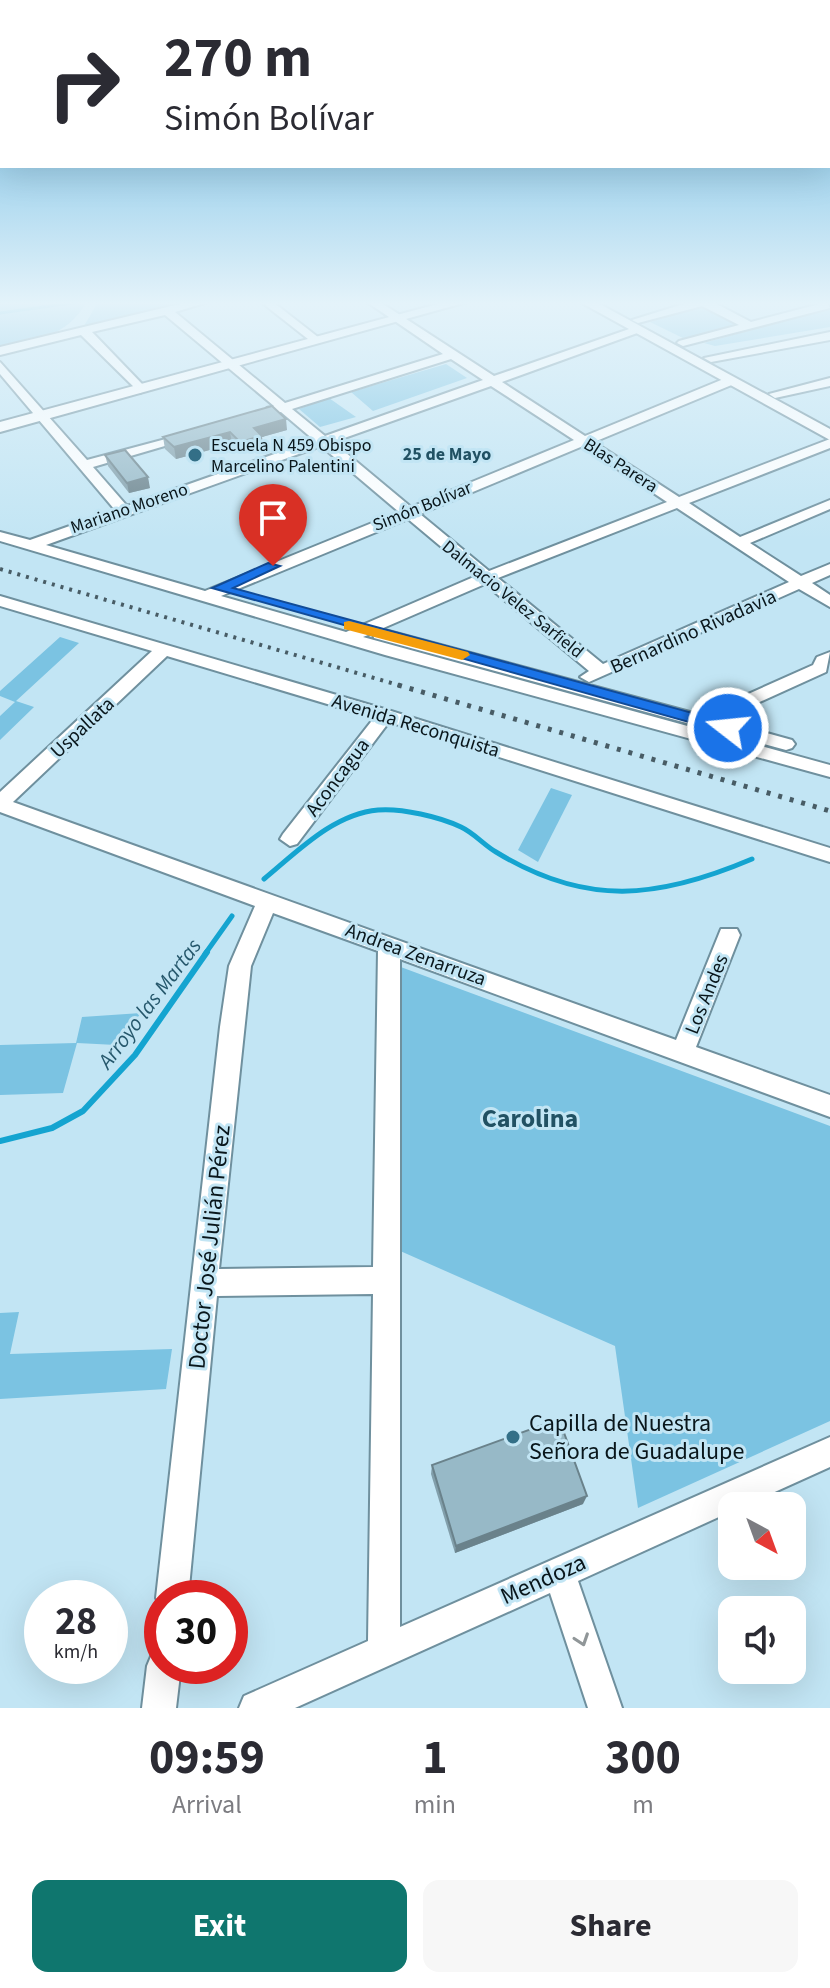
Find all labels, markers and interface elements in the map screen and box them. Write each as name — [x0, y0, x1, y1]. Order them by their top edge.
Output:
text: 270 m — [164, 19, 312, 98]
icon: right — [32, 32, 136, 136]
text: Simón Bolívar — [164, 93, 374, 144]
street label: Blas Parera — [579, 432, 663, 499]
place label: Escuela N 459 Obispo Marcelino Palentini — [211, 433, 372, 479]
district label: 25 de Mayo — [403, 442, 491, 467]
marker: Escuela N 459 Obispo Marcelino Palentini — [186, 446, 204, 464]
street label: Simón Bolívar — [369, 475, 476, 538]
street label: Mariano Moreno — [67, 477, 191, 540]
pin — [239, 484, 307, 566]
icon: arrive — [251, 496, 295, 540]
street label: Dalmacio Velez Sarfield — [437, 534, 589, 664]
street label: Bernardino Rivadavia — [606, 583, 781, 681]
position arrow — [686, 686, 770, 770]
street label: Avenida Reconquista — [329, 687, 503, 765]
street label: Uspallata — [44, 691, 121, 765]
street label: Aconcagua — [299, 733, 376, 823]
street label: Andrea Zenarruza — [342, 917, 490, 993]
water label: Arroyo las Martas — [89, 932, 209, 1077]
street label: Los Andes — [678, 950, 736, 1038]
district label: Carolina — [482, 1100, 578, 1137]
street label: Doctor José Julián Pérez — [179, 1123, 240, 1371]
place label: Capilla de Nuestra Señora de Guadalupe — [529, 1406, 744, 1469]
marker: Capilla de Nuestra Señora de Guadalupe — [504, 1428, 522, 1446]
north arrow — [718, 1492, 806, 1580]
map controls — [718, 1492, 806, 1684]
street label: Mendoza — [495, 1545, 592, 1614]
speed limit sign: 30 — [144, 1580, 248, 1684]
text: 28 — [55, 1593, 97, 1650]
button: sound — [718, 1596, 806, 1684]
one-way arrow — [573, 1632, 589, 1646]
text: km/h — [54, 1638, 98, 1666]
text: 09:59 — [149, 1724, 265, 1792]
text: 1 — [422, 1724, 448, 1792]
text: 300 — [605, 1724, 681, 1792]
text: Arrival — [172, 1786, 242, 1823]
text: min — [414, 1786, 456, 1823]
text: m — [632, 1786, 654, 1823]
button: Exit — [32, 1880, 407, 1972]
button: Share — [423, 1880, 798, 1972]

